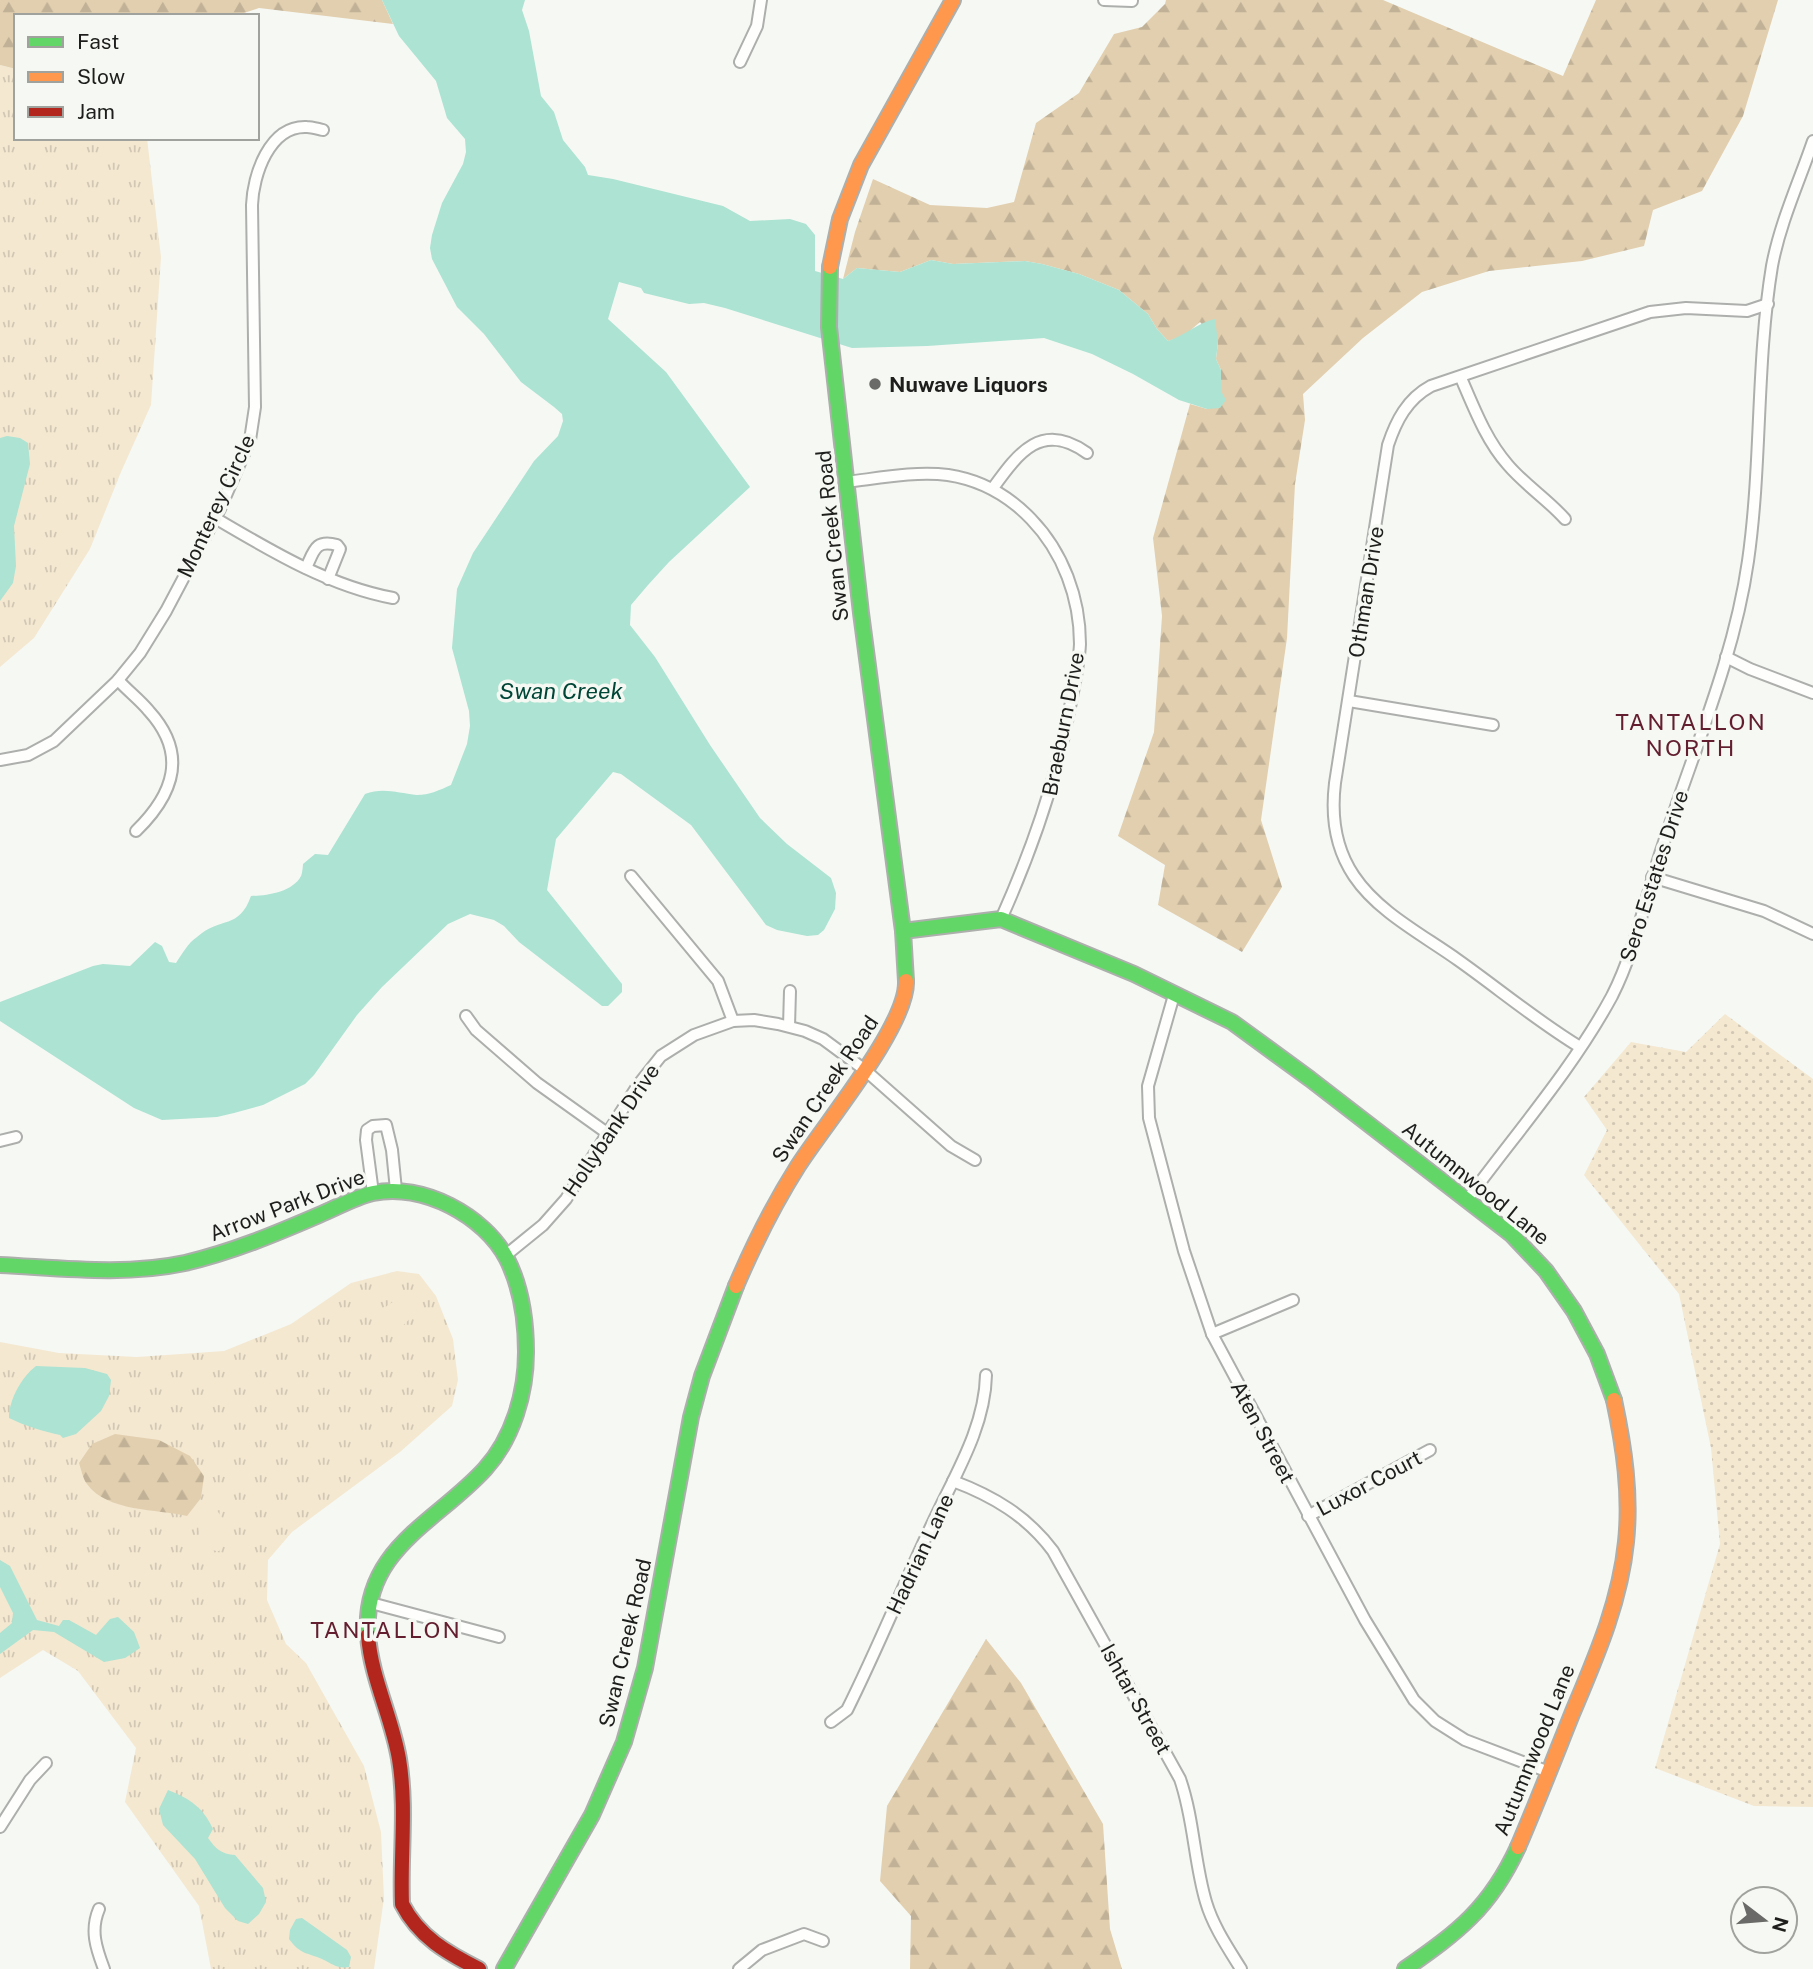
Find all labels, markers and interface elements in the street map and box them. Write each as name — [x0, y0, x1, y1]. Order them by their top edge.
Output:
legend — [14, 14, 259, 140]
text: Fast — [77, 29, 119, 54]
text: Slow — [77, 64, 125, 89]
text: Jam — [77, 99, 115, 124]
place label: Nuwave Liquors — [889, 372, 1048, 397]
marker: Nuwave Liquors — [867, 376, 883, 392]
street label: Monterey Circle — [172, 431, 260, 581]
street label: Swan Creek Road — [811, 449, 853, 623]
street label: Othman Drive — [1343, 524, 1389, 660]
street label: Braeburn Drive — [1037, 650, 1089, 798]
water label: Swan Creek — [499, 677, 624, 704]
district label: TANTALLON NORTH — [1615, 708, 1767, 761]
street label: Sero Estates Drive — [1614, 787, 1694, 965]
street label: Swan Creek Road — [767, 1011, 883, 1167]
street label: Hollybank Drive — [557, 1059, 665, 1201]
street label: Autumnwood Lane — [1397, 1116, 1555, 1250]
street label: Arrow Park Drive — [206, 1164, 368, 1246]
street label: Aten Street — [1226, 1377, 1300, 1487]
street label: Luxor Court — [1312, 1445, 1426, 1521]
street label: Hadrian Lane — [881, 1490, 959, 1618]
street label: Swan Creek Road — [593, 1556, 657, 1730]
district label: TANTALLON — [310, 1616, 462, 1643]
street label: Ishtar Street — [1095, 1639, 1177, 1759]
street label: Autumnwood Lane — [1488, 1661, 1580, 1839]
north arrow — [1729, 1885, 1799, 1955]
text: N — [1768, 1915, 1793, 1935]

